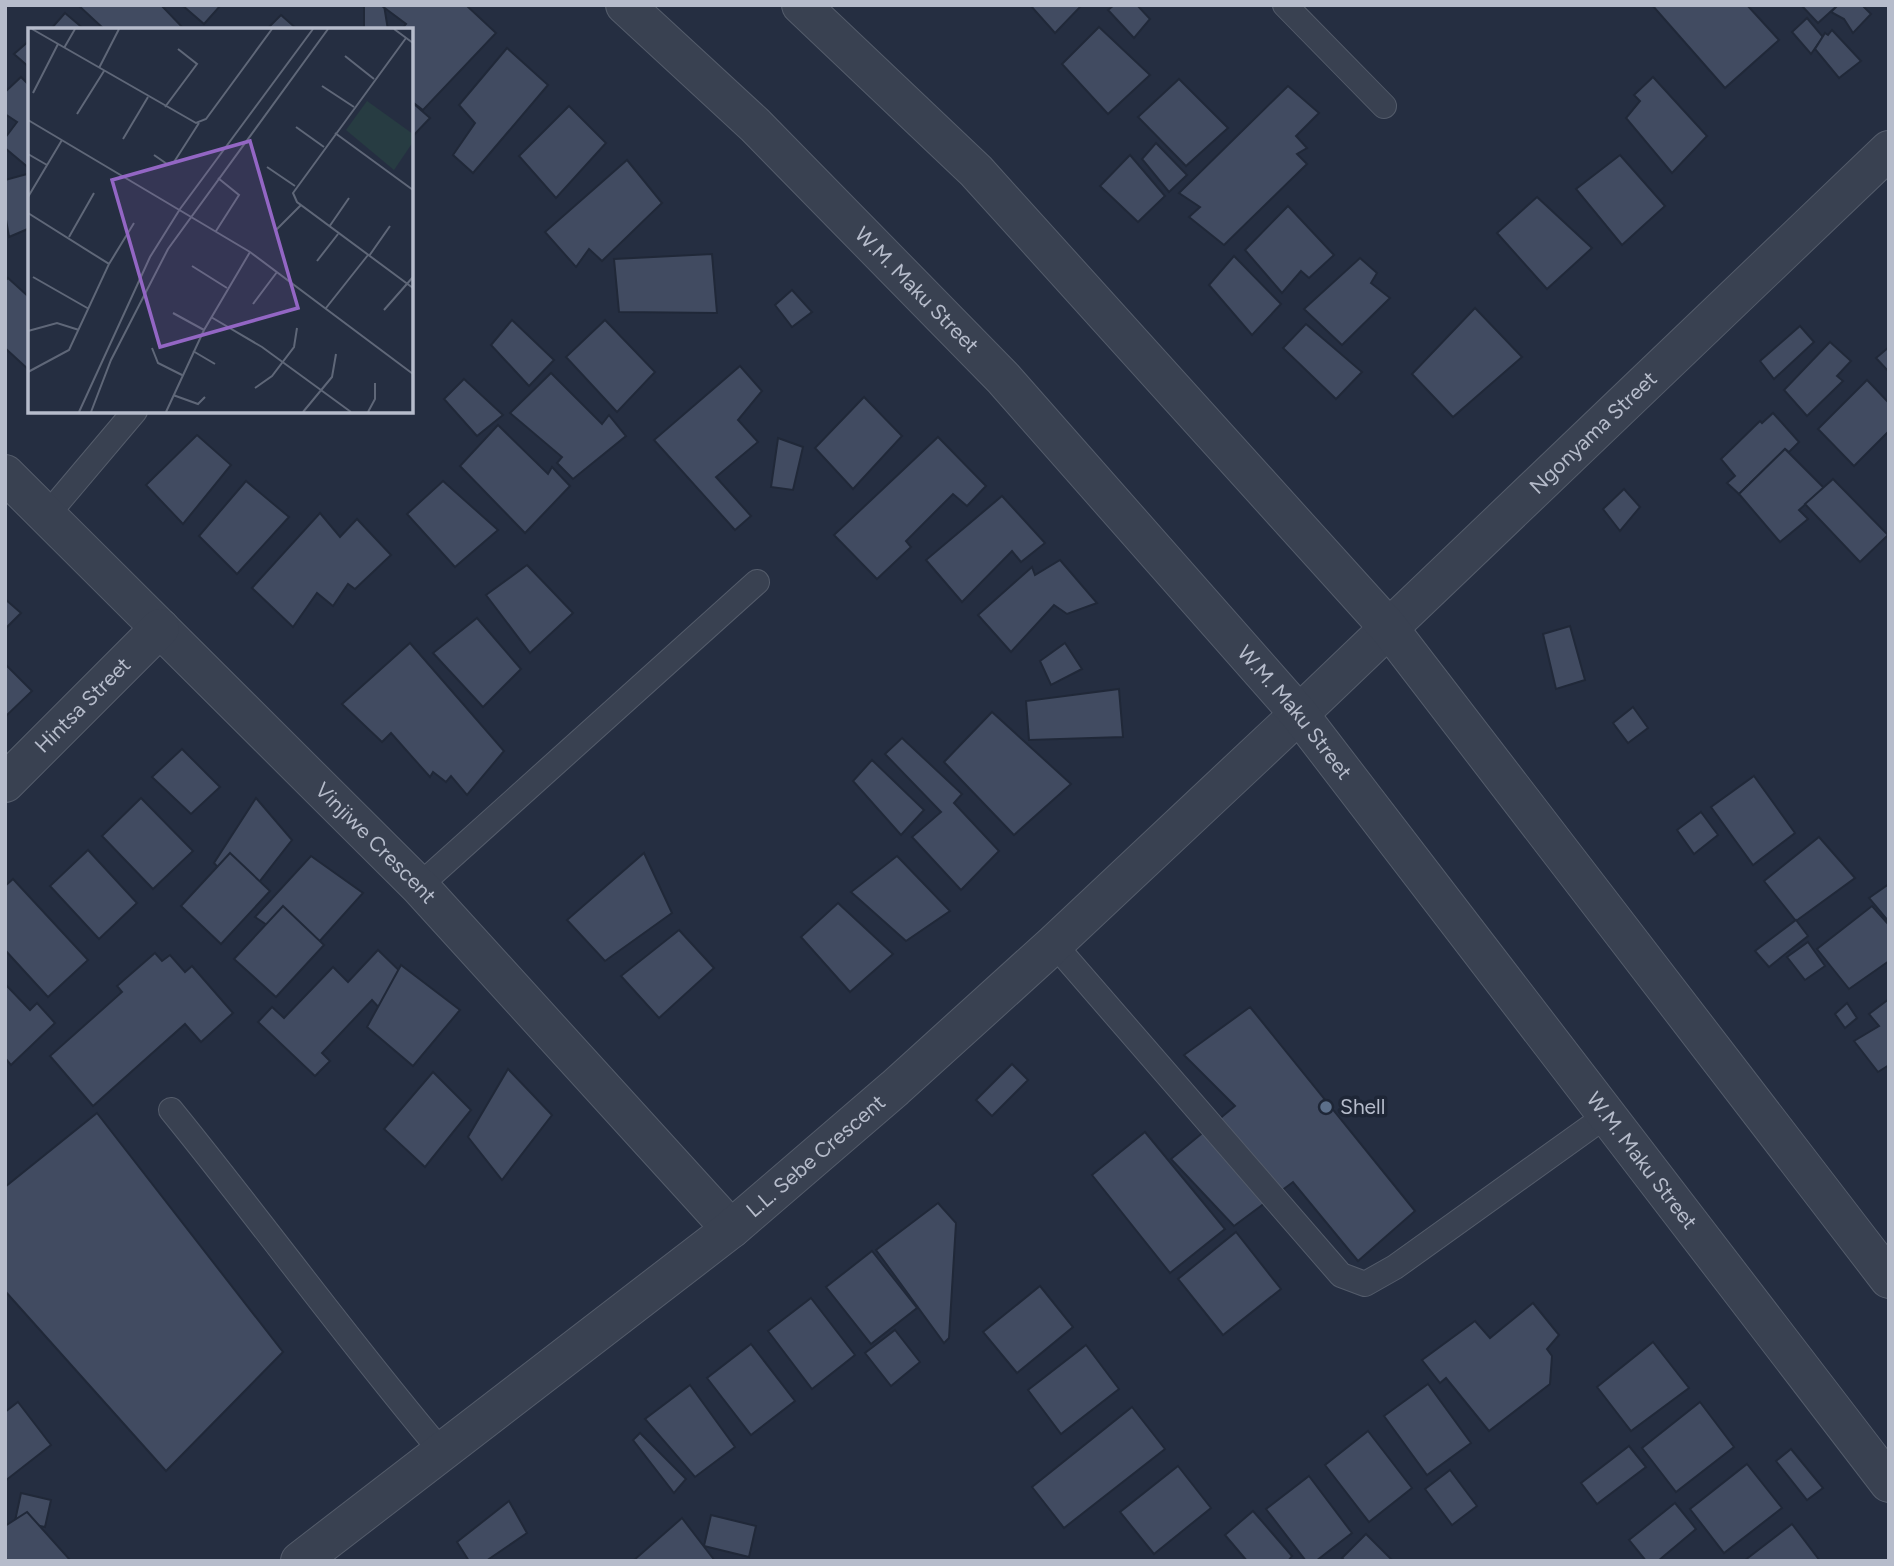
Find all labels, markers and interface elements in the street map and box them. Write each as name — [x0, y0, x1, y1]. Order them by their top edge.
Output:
inset map — [28, 28, 413, 413]
street label: W.M. Maku Street — [850, 222, 984, 358]
street label: Ngonyama Street — [1524, 366, 1662, 499]
street label: W.M. Maku Street — [1232, 640, 1358, 784]
street label: Hintsa Street — [29, 652, 135, 758]
street label: Vinjiwe Crescent — [310, 777, 442, 908]
street label: W.M. Maku Street — [1582, 1087, 1703, 1234]
street label: L.L. Sebe Crescent — [741, 1089, 890, 1222]
place label: Shell — [1340, 1094, 1385, 1119]
marker: Shell — [1318, 1099, 1334, 1115]

